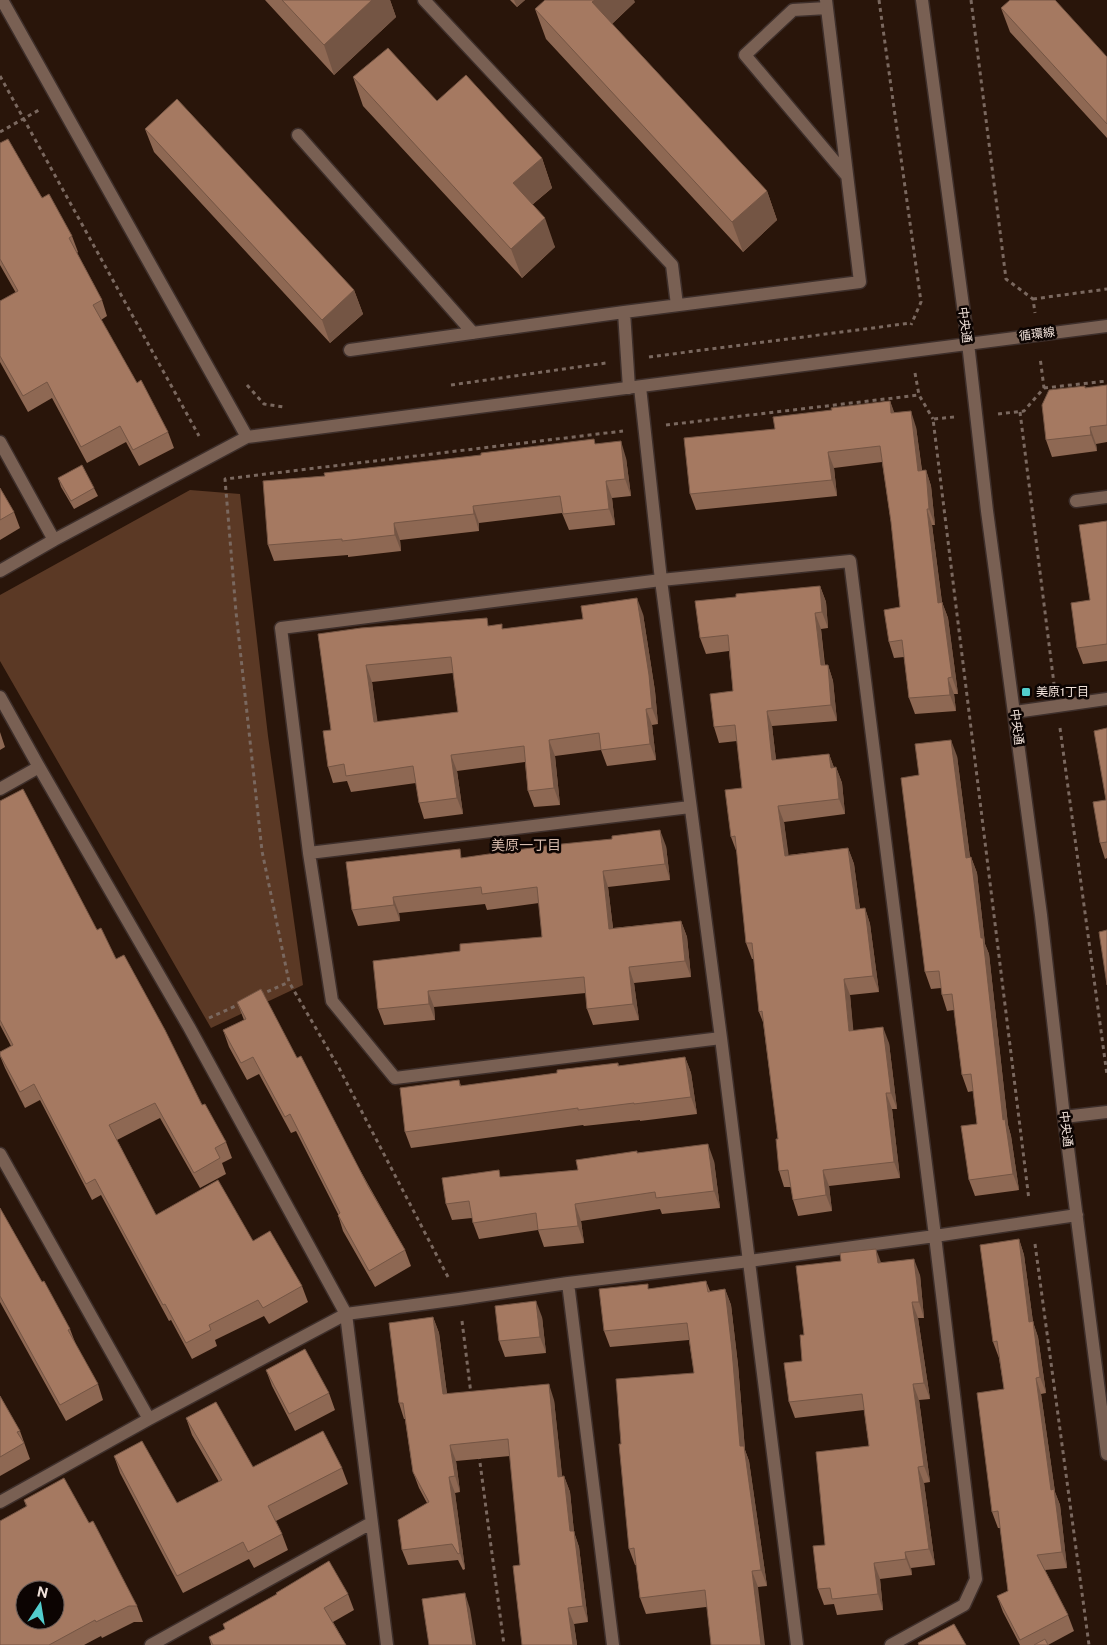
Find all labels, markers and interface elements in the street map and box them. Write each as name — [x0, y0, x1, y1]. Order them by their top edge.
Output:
street label: 中央通 — [956, 306, 974, 344]
street label: 循環線 — [1018, 325, 1056, 343]
place label: 美原1丁目 — [1036, 685, 1089, 699]
marker: 美原1丁目 — [1020, 686, 1032, 698]
street label: 中央通 — [1008, 708, 1026, 746]
district label: 美原一丁目 — [491, 837, 561, 853]
street label: 中央通 — [1057, 1110, 1075, 1148]
north arrow — [15, 1580, 65, 1630]
text: N — [36, 1583, 50, 1601]

